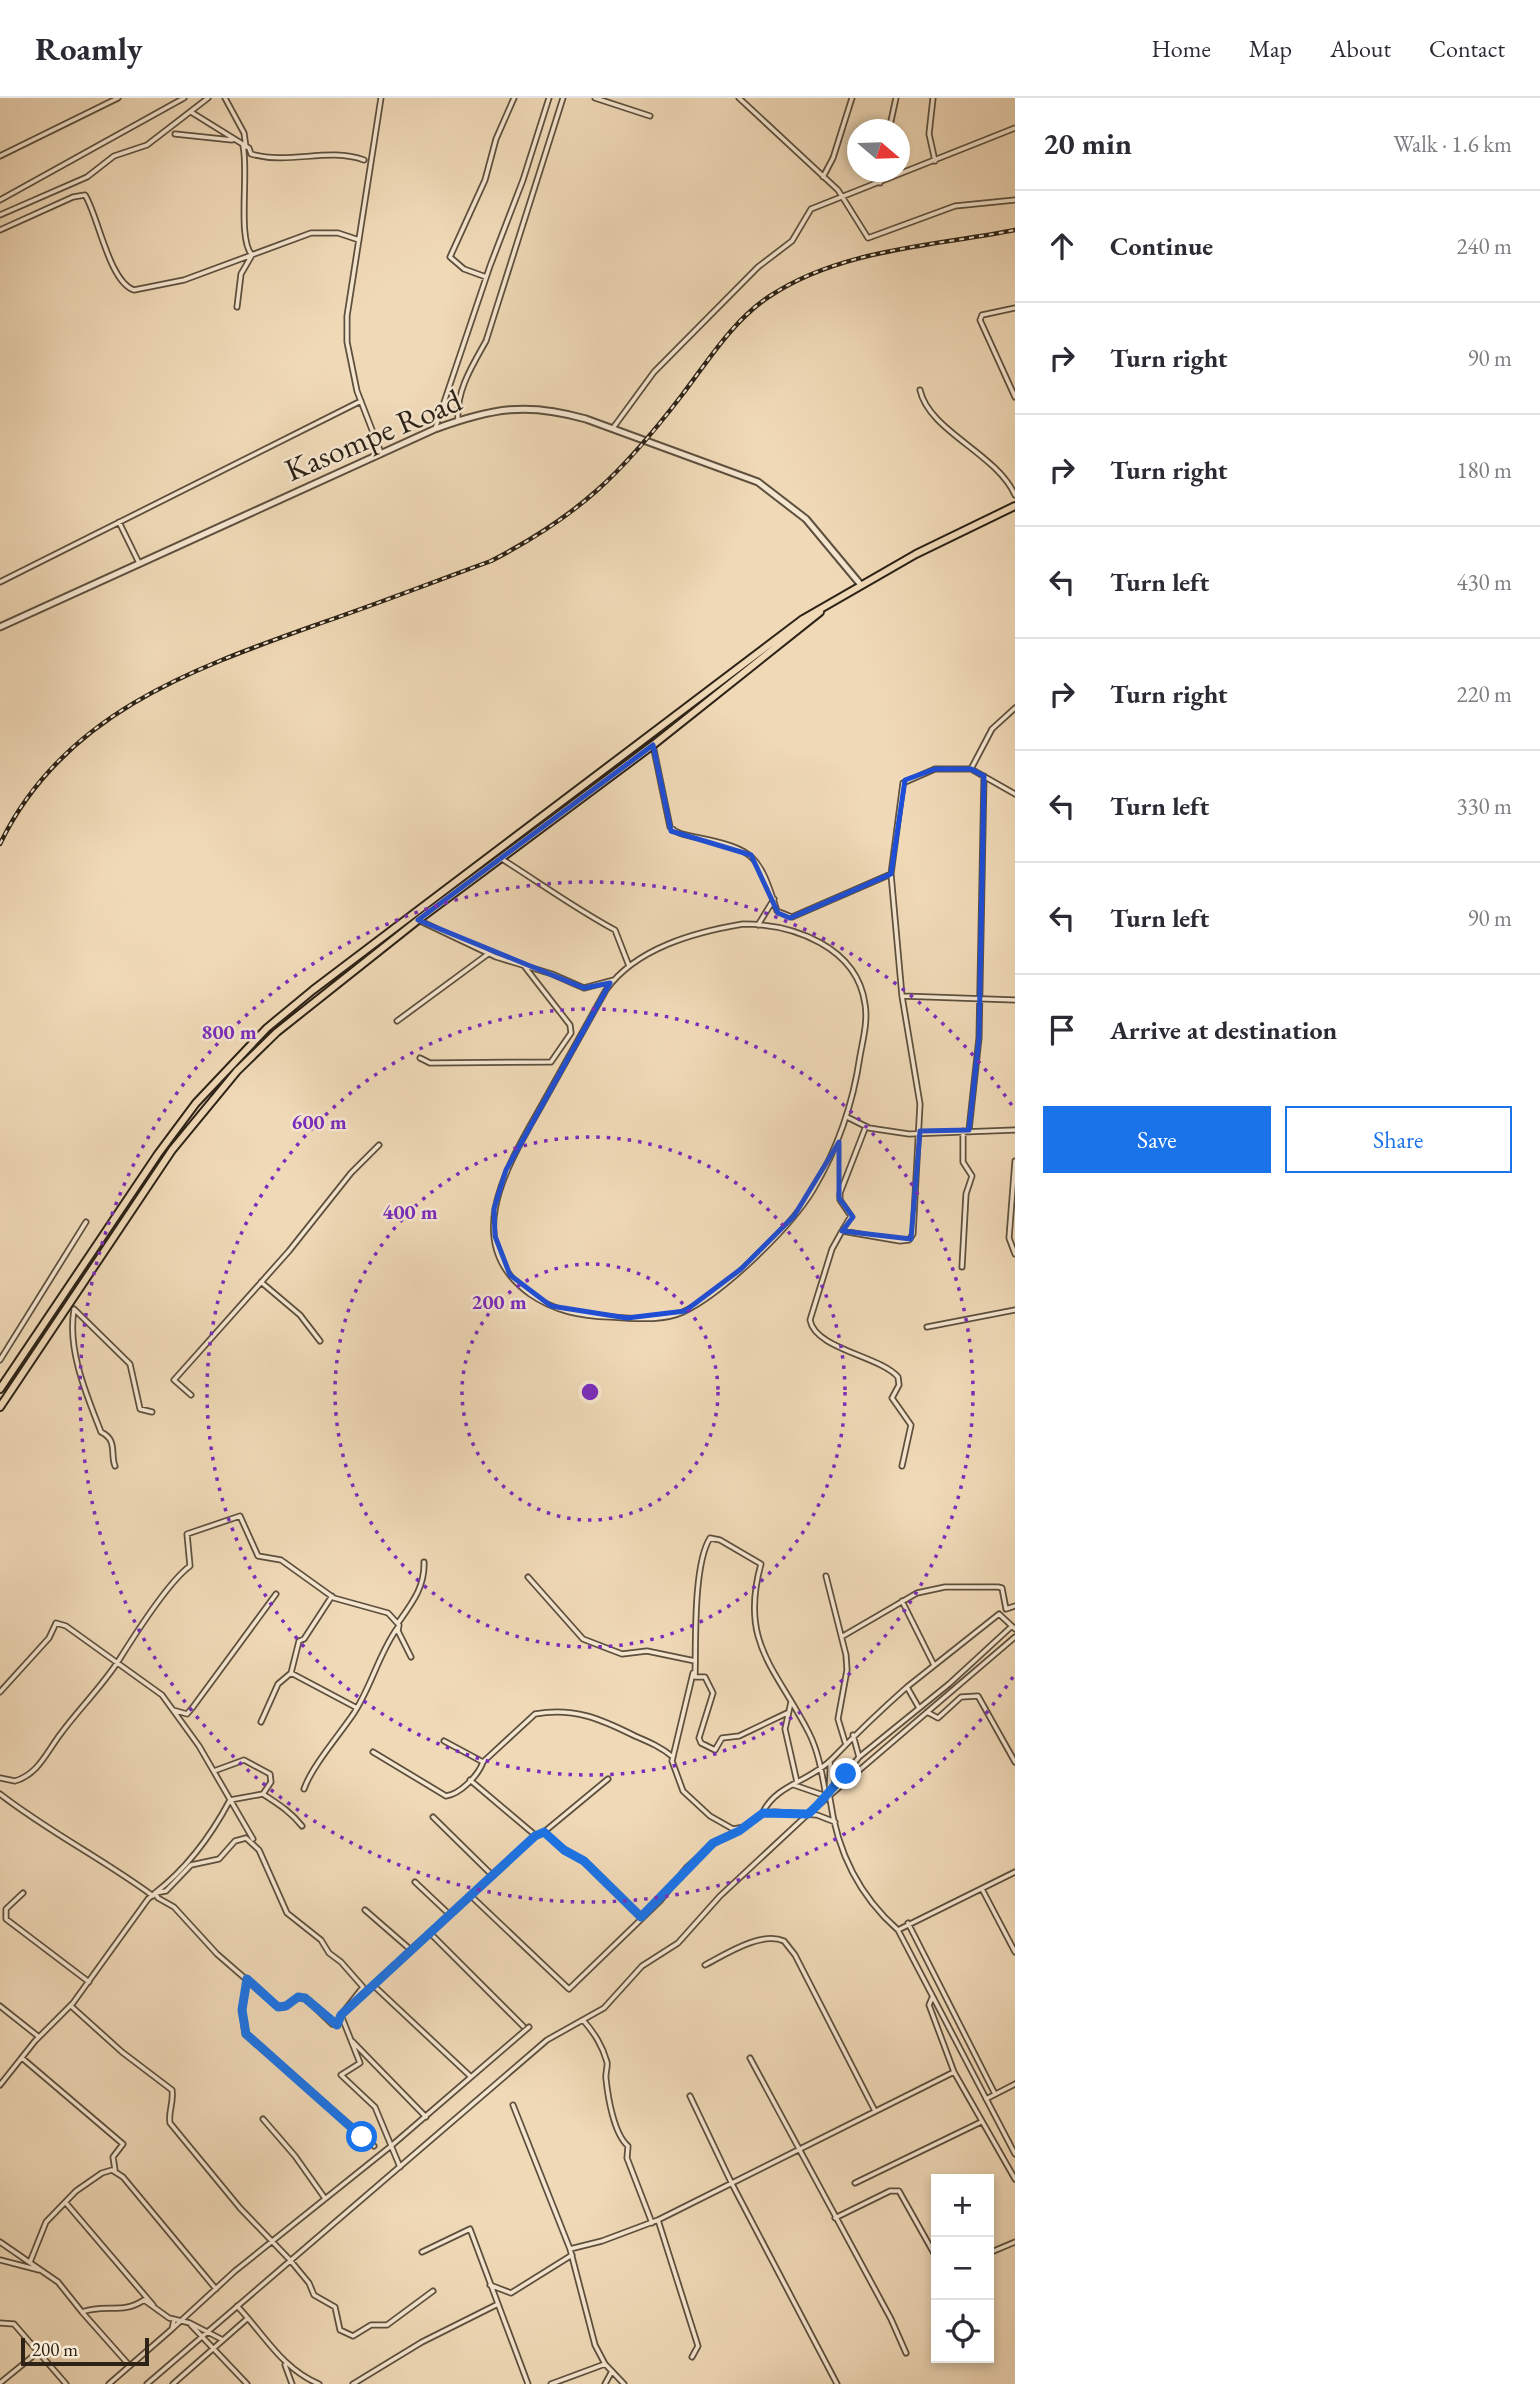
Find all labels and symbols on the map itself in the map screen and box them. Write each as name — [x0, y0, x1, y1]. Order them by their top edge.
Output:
north arrow — [847, 119, 910, 182]
street label: Kasompe Road — [278, 379, 469, 491]
text: 800 m — [201, 1018, 257, 1045]
text: 600 m — [291, 1108, 347, 1135]
text: 400 m — [382, 1198, 438, 1225]
text: 200 m — [471, 1288, 527, 1315]
centre of rings — [578, 1380, 602, 1404]
route end — [830, 1758, 861, 1789]
route start — [346, 2121, 377, 2152]
scale bar — [21, 2335, 149, 2367]

